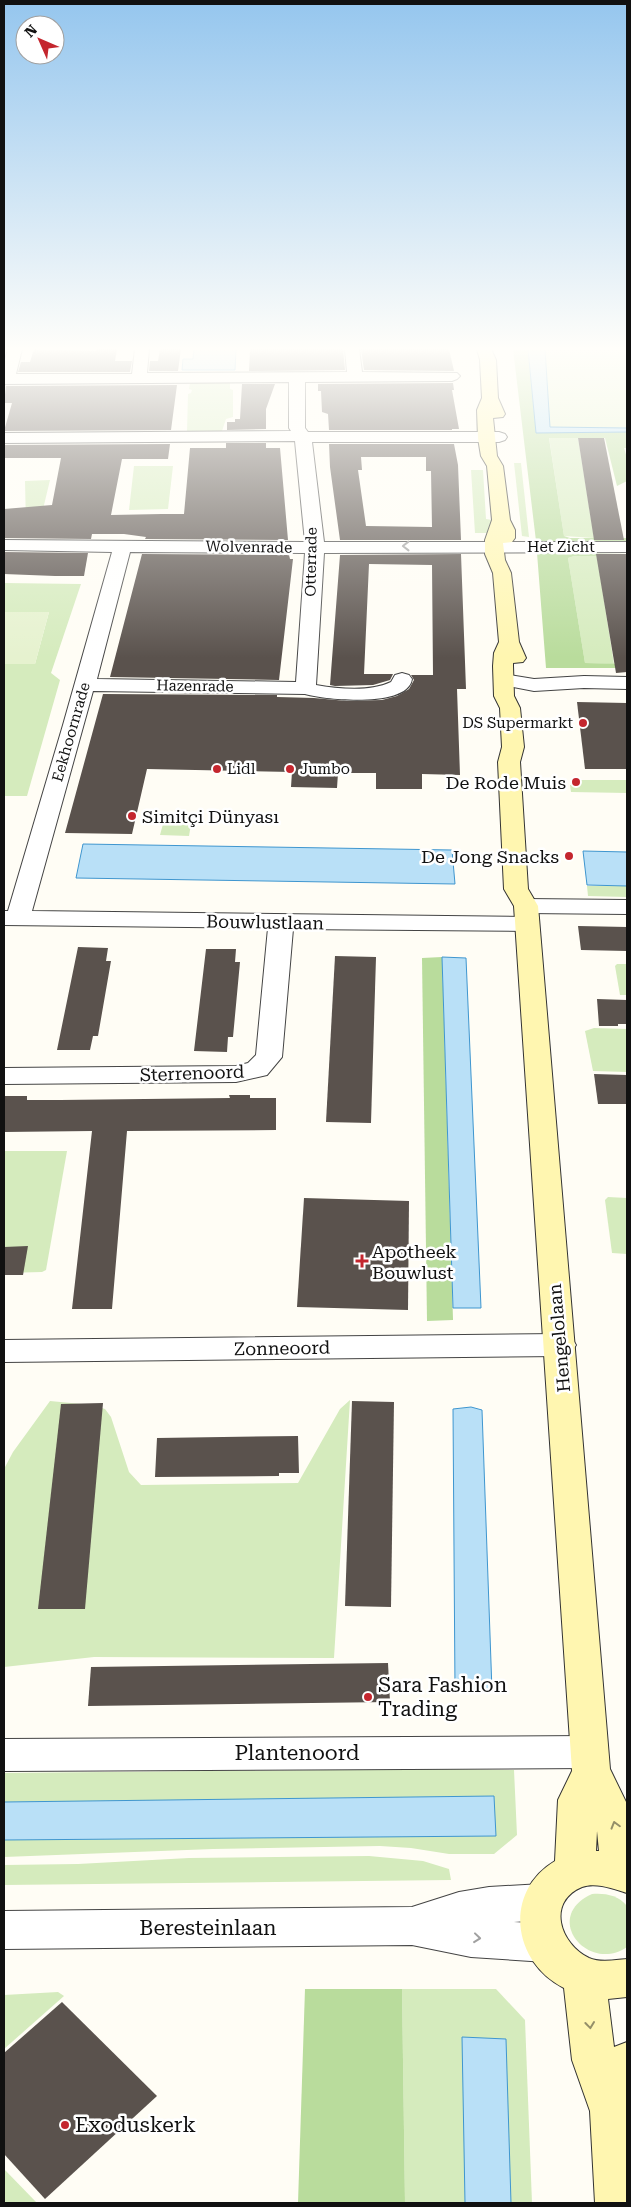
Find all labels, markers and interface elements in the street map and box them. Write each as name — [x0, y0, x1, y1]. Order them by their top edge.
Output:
north arrow — [15, 15, 65, 65]
text: N — [21, 21, 40, 40]
street label: Otterrade — [301, 527, 321, 597]
street label: Wolvenrade — [206, 537, 292, 557]
street label: Het Zicht — [527, 538, 595, 556]
one-way arrow — [402, 541, 410, 551]
street label: Hazenrade — [156, 676, 234, 696]
street label: Eekhoornrade — [48, 680, 94, 784]
place label: DS Supermarkt — [462, 714, 573, 732]
marker: DS Supermarkt — [577, 717, 589, 729]
place label: Lidl — [227, 760, 256, 778]
place label: Jumbo — [300, 760, 350, 778]
marker: Lidl — [211, 763, 223, 775]
marker: Jumbo — [284, 763, 296, 775]
place label: De Rode Muis — [446, 772, 566, 793]
marker: De Rode Muis — [570, 776, 582, 788]
place label: Simitçi Dünyası — [142, 806, 279, 827]
marker: Simitçi Dünyası — [126, 810, 138, 822]
place label: De Jong Snacks — [421, 846, 559, 867]
marker: De Jong Snacks — [563, 850, 575, 862]
street label: Bouwlustlaan — [206, 910, 324, 934]
street label: Sterrenoord — [139, 1061, 245, 1085]
place label: Apotheek Bouwlust — [372, 1241, 457, 1283]
marker: Apotheek Bouwlust — [356, 1255, 368, 1267]
street label: Hengelolaan — [544, 1282, 574, 1393]
street label: Zonneoord — [234, 1337, 331, 1359]
place label: Sara Fashion Trading — [378, 1673, 508, 1721]
marker: Sara Fashion Trading — [362, 1691, 374, 1703]
street label: Plantenoord — [234, 1741, 360, 1765]
one-way arrow — [610, 1821, 620, 1829]
street label: Beresteinlaan — [139, 1916, 277, 1940]
one-way arrow — [474, 1932, 482, 1943]
one-way arrow — [584, 2021, 595, 2029]
place label: Exoduskerk — [75, 2113, 196, 2137]
marker: Exoduskerk — [59, 2119, 71, 2131]

